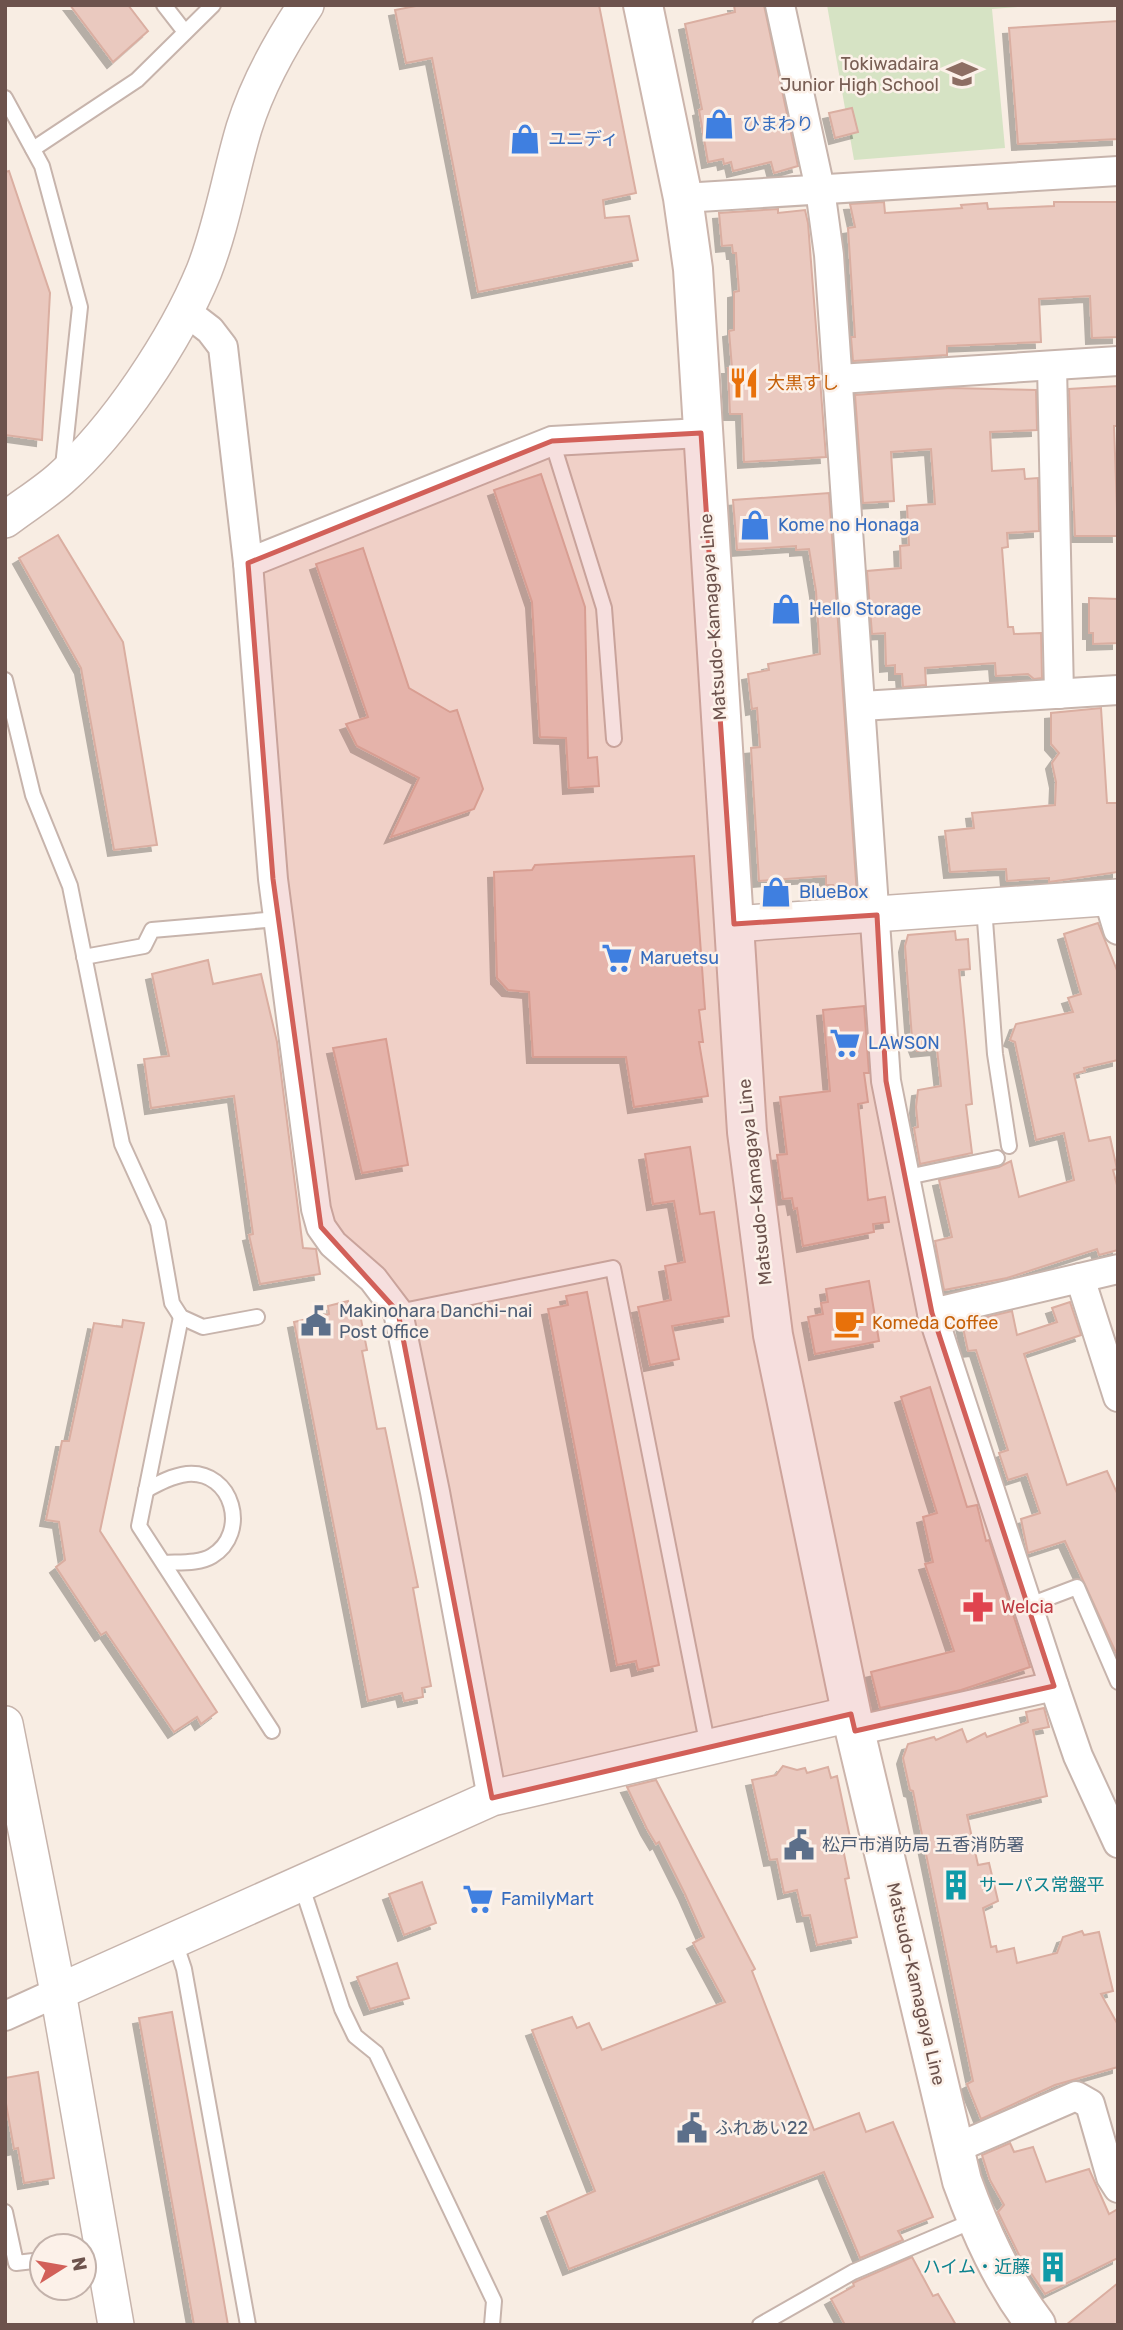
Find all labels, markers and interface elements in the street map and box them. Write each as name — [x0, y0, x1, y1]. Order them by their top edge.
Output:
place label: Tokiwadaira Junior High School — [780, 53, 939, 96]
school or university icon: Tokiwadaira Junior High School — [945, 57, 979, 91]
shop icon: ひまわり — [702, 107, 736, 141]
place label: ひまわり — [742, 113, 814, 135]
shop icon: ユニディ — [508, 122, 542, 156]
place label: ユニディ — [548, 128, 619, 150]
restaurant icon: 大黒すし — [727, 366, 761, 400]
place label: 大黒すし — [767, 372, 839, 394]
shop icon: Kome no Honaga — [738, 508, 772, 542]
street label: Matsudo-Kamagaya Line — [695, 513, 731, 721]
place label: Kome no Honaga — [778, 514, 919, 536]
shop icon: Hello Storage — [769, 592, 803, 626]
place label: Hello Storage — [809, 598, 921, 620]
shop icon: BlueBox — [759, 875, 793, 909]
place label: BlueBox — [799, 881, 868, 903]
supermarket icon: Maruetsu — [600, 941, 634, 975]
place label: Maruetsu — [640, 947, 719, 969]
supermarket icon: LAWSON — [828, 1026, 862, 1060]
place label: LAWSON — [868, 1032, 940, 1054]
street label: Matsudo-Kamagaya Line — [733, 1078, 777, 1286]
place label: Makinohara Danchi-nai Post Office — [339, 1300, 532, 1343]
public building icon: Makinohara Danchi-nai Post Office — [299, 1304, 333, 1338]
cafe icon: Komeda Coffee — [832, 1306, 866, 1340]
place label: Komeda Coffee — [872, 1312, 998, 1334]
pharmacy icon: Welcia — [961, 1590, 995, 1624]
place label: Welcia — [1001, 1596, 1054, 1618]
public building icon: 松戸市消防局 五香消防署 — [782, 1828, 816, 1862]
place label: 松戸市消防局 五香消防署 — [822, 1834, 1024, 1856]
building icon: サーパス常盤平 — [939, 1868, 973, 1902]
place label: サーパス常盤平 — [979, 1874, 1105, 1896]
street label: Matsudo-Kamagaya Line — [882, 1881, 950, 2087]
supermarket icon: FamilyMart — [461, 1882, 495, 1916]
place label: FamilyMart — [501, 1888, 594, 1910]
public building icon: ふれあい22 — [675, 2111, 709, 2145]
place label: ふれあい22 — [715, 2117, 808, 2139]
north arrow — [28, 2232, 98, 2302]
building icon: ハイム・近藤 — [1036, 2250, 1070, 2284]
text: N — [67, 2255, 92, 2273]
place label: ハイム・近藤 — [923, 2256, 1030, 2278]

